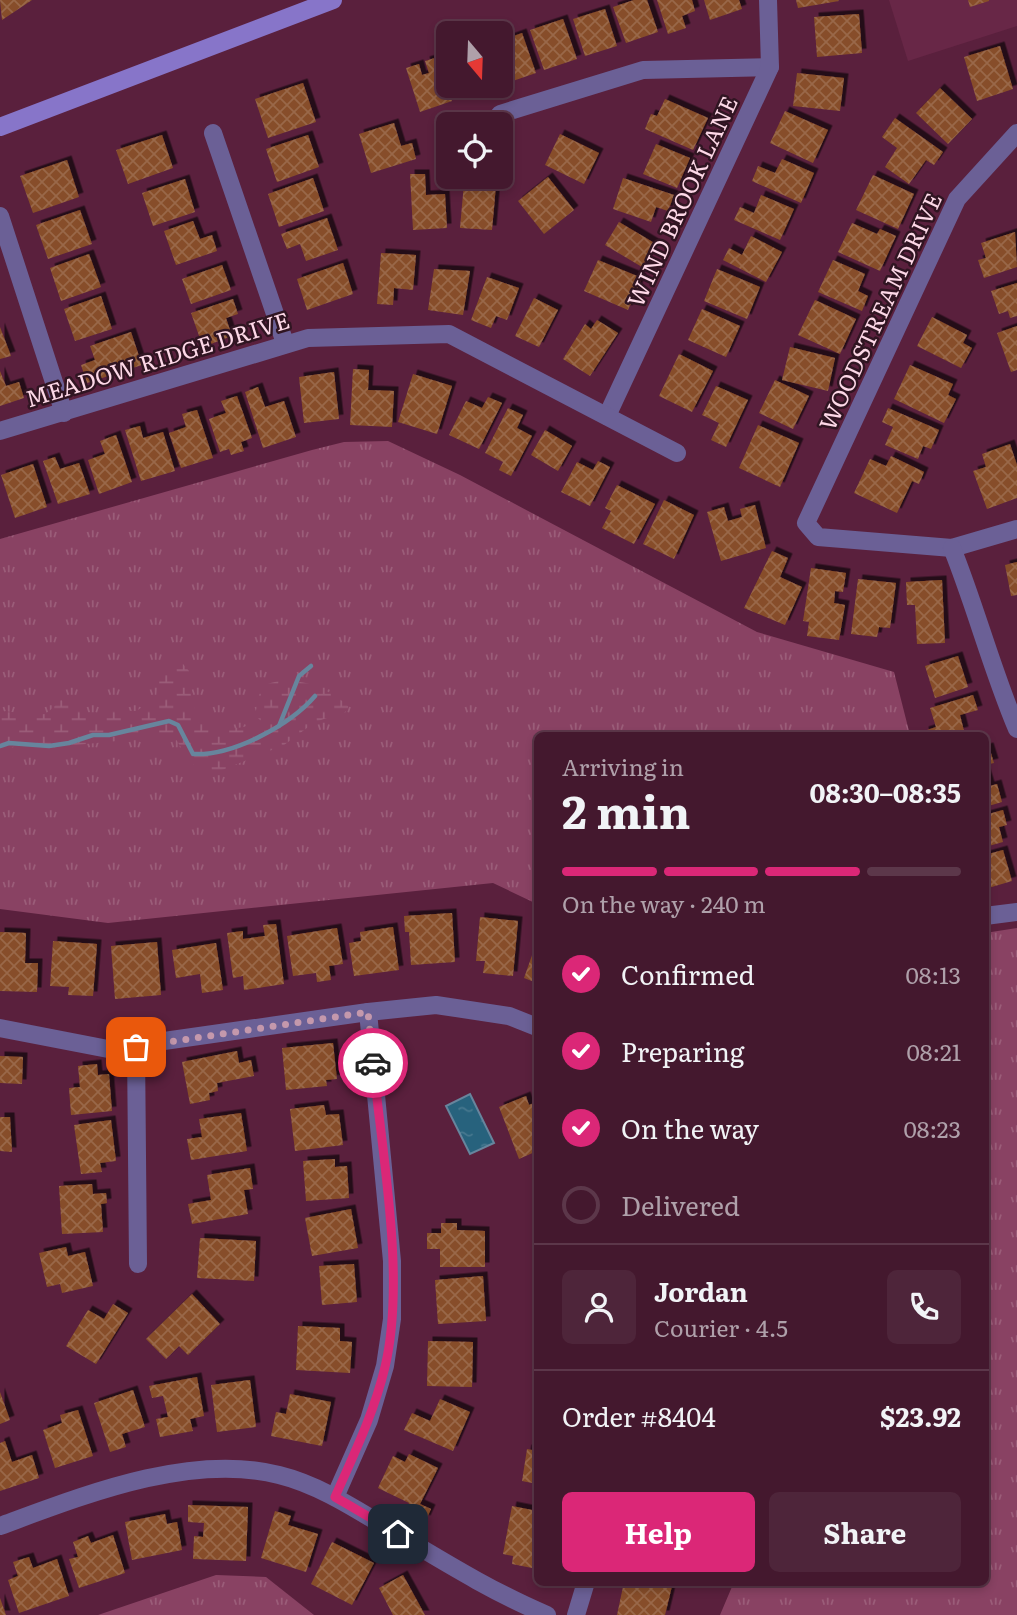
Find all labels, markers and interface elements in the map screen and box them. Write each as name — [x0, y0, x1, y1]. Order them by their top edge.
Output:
north arrow — [436, 21, 513, 98]
map controls — [436, 21, 513, 189]
street label: WIND BROOK LANE — [617, 90, 745, 312]
button: locate — [436, 112, 513, 189]
street label: WOODSTREAM DRIVE — [809, 187, 949, 435]
street label: MEADOW RIDGE DRIVE — [21, 302, 293, 414]
text: Arriving in — [562, 749, 684, 783]
text: 08:30–08:35 — [810, 772, 961, 811]
text: 2 min — [562, 775, 691, 843]
text: On the way · 240 m — [562, 886, 766, 920]
text: Confirmed — [621, 954, 755, 993]
icon: check — [562, 955, 600, 993]
text: 08:13 — [906, 957, 961, 991]
pin — [106, 1017, 166, 1077]
icon: bag — [117, 1028, 155, 1066]
courier — [338, 1028, 408, 1098]
text: Preparing — [621, 1031, 744, 1070]
icon: check — [562, 1032, 600, 1070]
text: 08:21 — [907, 1034, 961, 1068]
icon: car — [354, 1044, 392, 1082]
text: On the way — [621, 1108, 759, 1147]
icon: check — [562, 1109, 600, 1147]
text: 08:23 — [903, 1111, 961, 1145]
text: Delivered — [621, 1185, 740, 1224]
button: person — [562, 1270, 636, 1344]
button: phone — [887, 1270, 961, 1344]
text: Jordan — [654, 1271, 748, 1310]
text: Courier · 4.5 — [654, 1310, 788, 1344]
text: Order #8404 — [562, 1396, 716, 1435]
text: $23.92 — [880, 1396, 961, 1435]
button: Help — [562, 1492, 755, 1572]
button: Share — [769, 1492, 961, 1572]
pin — [368, 1504, 428, 1564]
icon: home — [379, 1515, 417, 1553]

